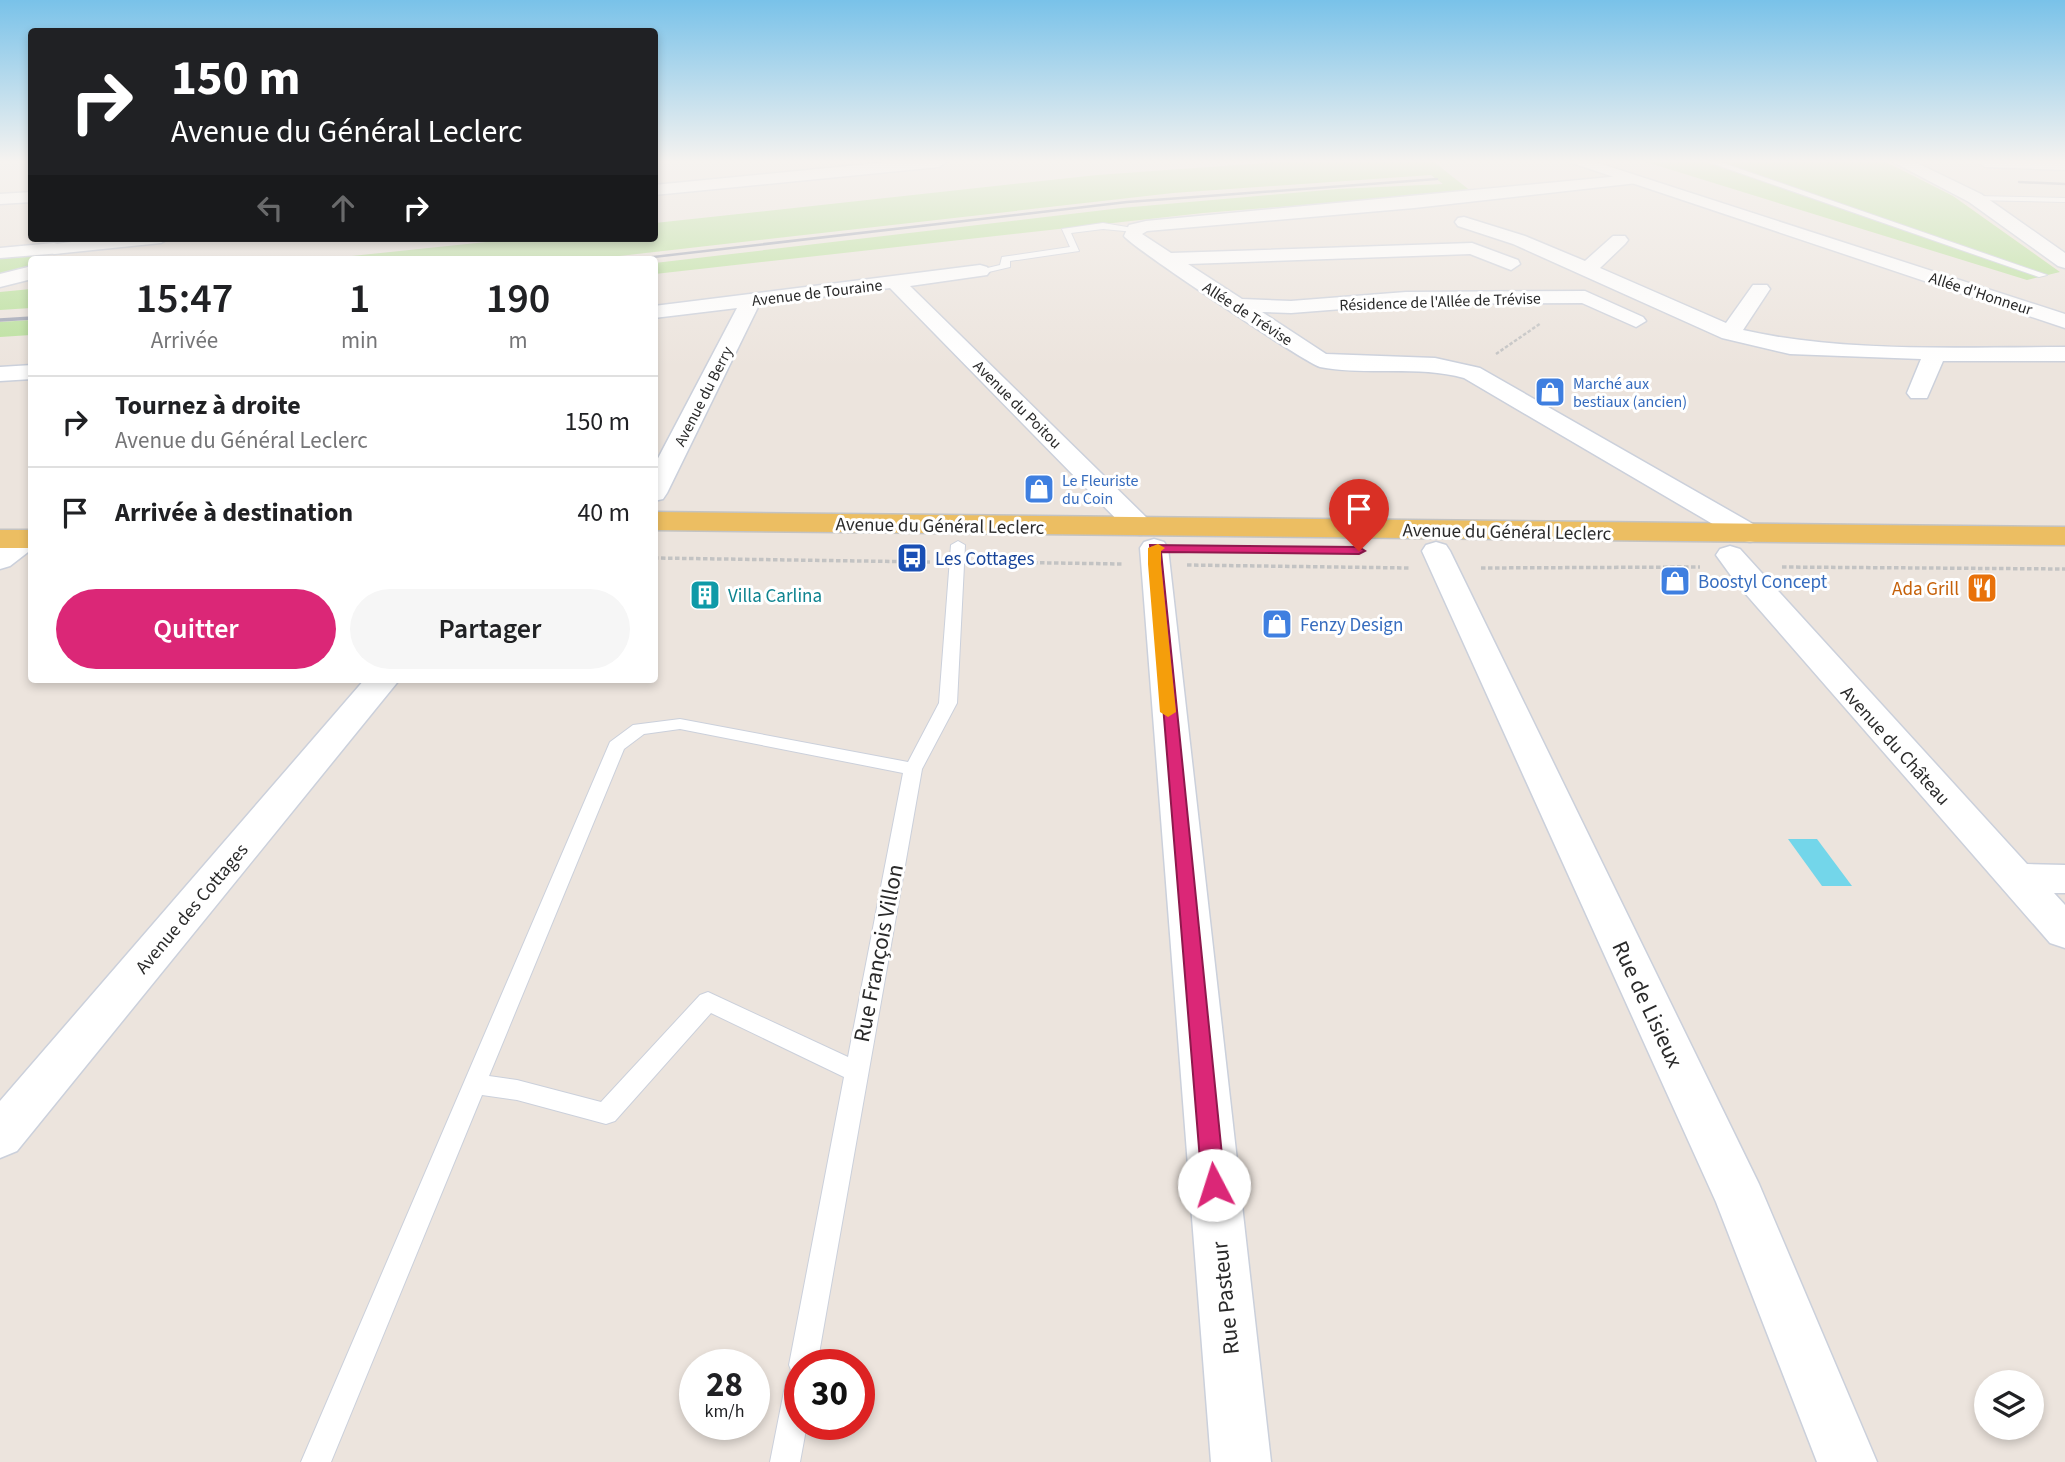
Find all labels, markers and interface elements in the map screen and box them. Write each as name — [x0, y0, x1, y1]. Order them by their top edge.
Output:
text: 150 m — [171, 44, 300, 114]
icon: right — [56, 56, 147, 147]
text: Avenue du Général Leclerc — [171, 109, 523, 155]
icon: left — [251, 189, 289, 227]
icon: ahead — [324, 189, 362, 227]
icon: right — [397, 189, 435, 227]
street label: Allée d'Honneur — [1926, 267, 2036, 321]
text: 15:47 — [136, 269, 233, 329]
text: 1 — [349, 269, 370, 329]
text: 190 — [486, 269, 550, 329]
street label: Avenue de Touraine — [751, 274, 884, 312]
street label: Allée de Trévise — [1198, 277, 1297, 351]
street label: Résidence de l'Allée de Trévise — [1339, 287, 1541, 317]
text: Arrivée — [151, 324, 218, 357]
text: min — [341, 324, 378, 357]
text: m — [509, 324, 528, 357]
street label: Avenue du Berry — [669, 342, 739, 450]
street label: Avenue du Poitou — [968, 356, 1066, 454]
place label: Marché aux bestiaux (ancien) — [1573, 373, 1687, 413]
shop icon: Marché aux bestiaux (ancien) — [1533, 375, 1567, 409]
text: Tournez à droite — [115, 387, 301, 424]
icon: right — [56, 403, 94, 441]
text: 150 m — [564, 403, 630, 440]
text: Avenue du Général Leclerc — [115, 424, 368, 457]
place label: Le Fleuriste du Coin — [1062, 470, 1138, 510]
shop icon: Le Fleuriste du Coin — [1022, 472, 1056, 506]
pin — [1329, 479, 1389, 551]
icon: arrive — [1340, 490, 1378, 528]
icon: arrive — [56, 494, 94, 532]
text: Arrivée à destination — [115, 494, 353, 531]
text: 40 m — [577, 494, 630, 531]
street label: Avenue du Général Leclerc — [835, 511, 1045, 542]
street label: Avenue du Général Leclerc — [1402, 517, 1612, 548]
bus stop icon: Les Cottages — [895, 541, 929, 575]
place label: Les Cottages — [935, 546, 1034, 573]
shop icon: Boostyl Concept — [1658, 564, 1692, 598]
place label: Boostyl Concept — [1698, 569, 1828, 596]
restaurant icon: Ada Grill — [1965, 571, 1999, 605]
place label: Ada Grill — [1892, 576, 1959, 603]
building icon: Villa Carlina — [688, 578, 722, 612]
place label: Villa Carlina — [728, 583, 822, 610]
button: Quitter — [56, 589, 336, 669]
button: Partager — [350, 589, 630, 669]
shop icon: Fenzy Design — [1260, 607, 1294, 641]
place label: Fenzy Design — [1300, 612, 1403, 639]
street label: Avenue du Château — [1834, 680, 1956, 812]
street label: Avenue des Cottages — [129, 838, 255, 980]
street label: Rue François Villon — [845, 861, 912, 1045]
street label: Rue de Lisieux — [1604, 935, 1691, 1073]
position arrow — [1177, 1148, 1251, 1222]
street label: Rue Pasteur — [1203, 1239, 1248, 1356]
speed limit sign: 30 — [784, 1349, 875, 1440]
text: 28 — [706, 1360, 743, 1410]
map controls — [1974, 1370, 2044, 1440]
button: layers — [1974, 1370, 2044, 1440]
text: km/h — [705, 1399, 744, 1424]

